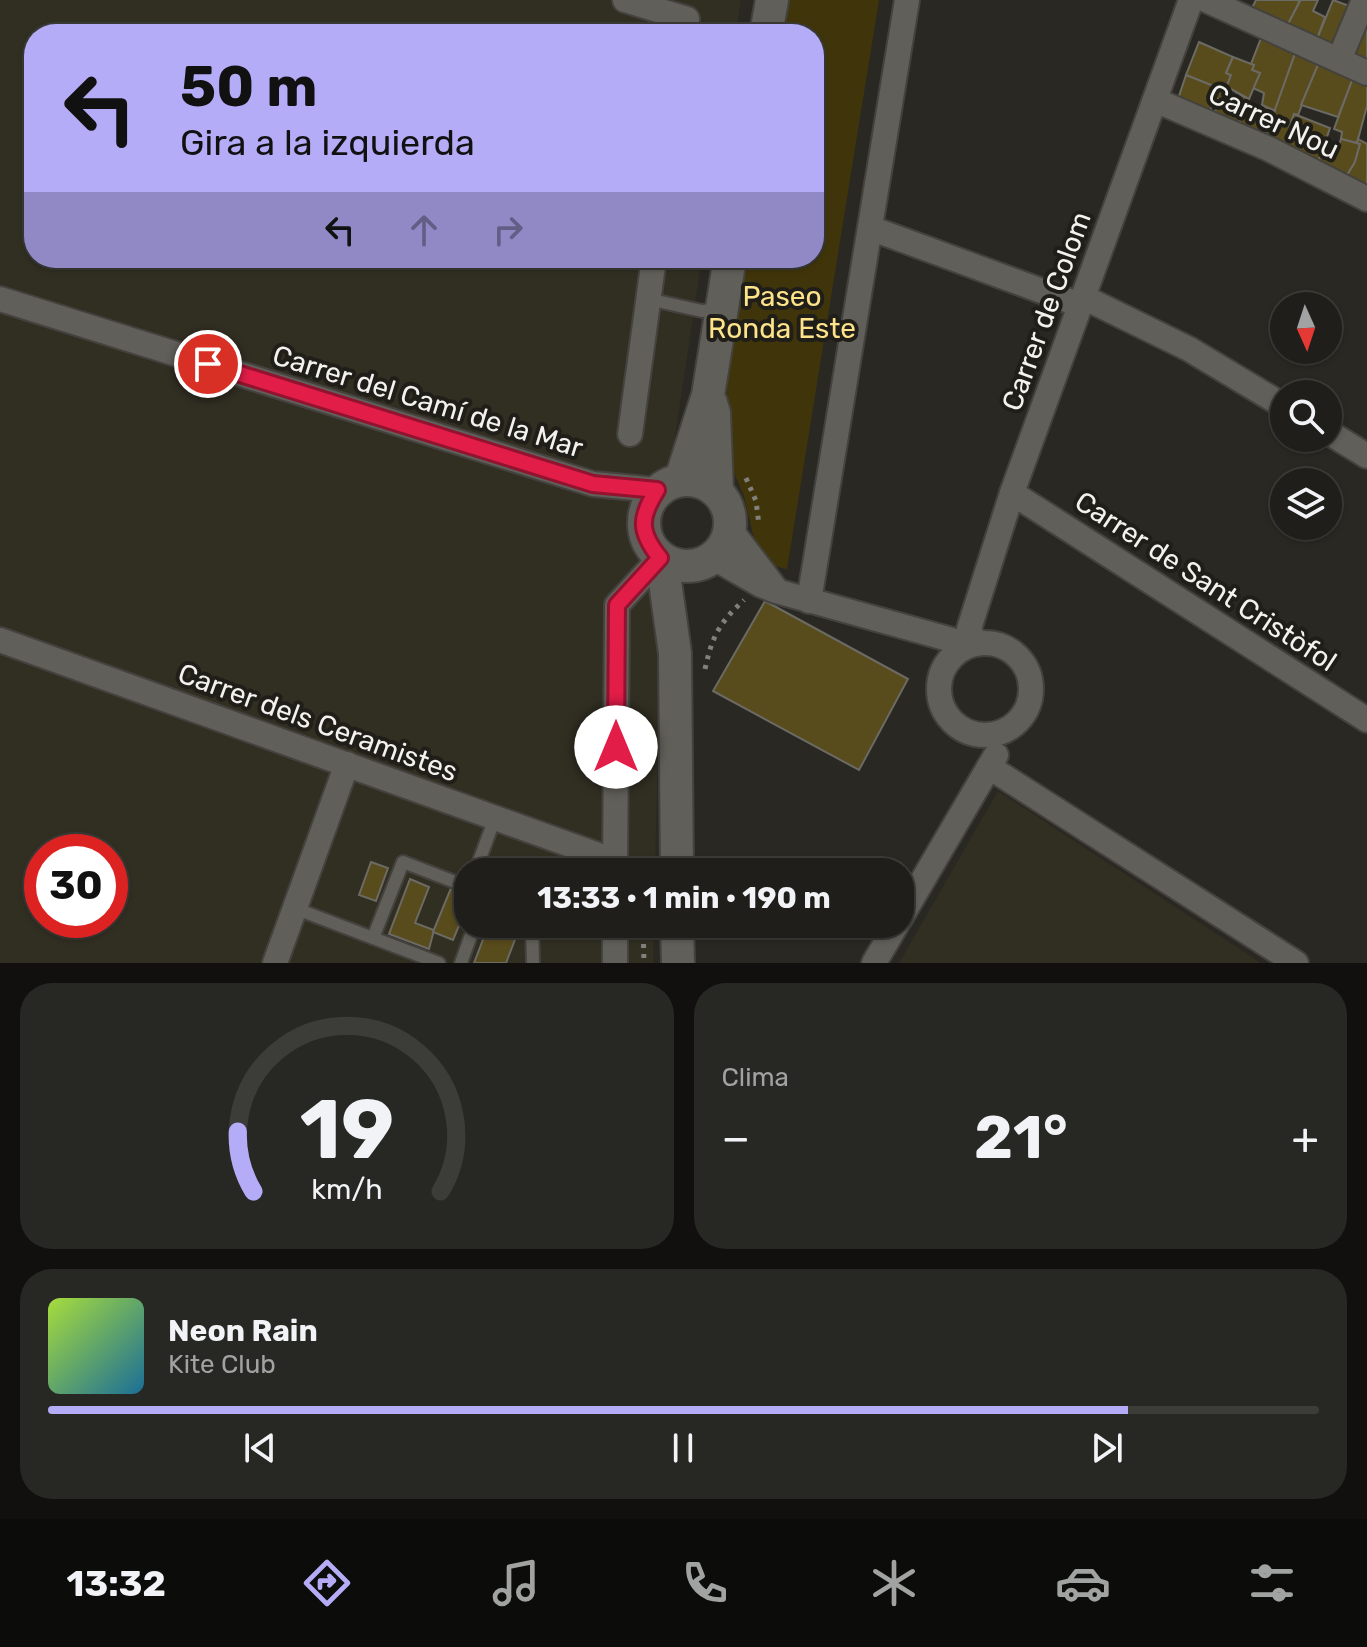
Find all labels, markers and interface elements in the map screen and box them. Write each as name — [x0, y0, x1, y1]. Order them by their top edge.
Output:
text: 50 m — [180, 54, 317, 120]
icon: left — [48, 56, 152, 160]
street label: Carrer Nou — [1203, 77, 1344, 166]
text: Gira a la izquierda — [180, 121, 475, 164]
street label: Carrer de Colom — [995, 207, 1098, 415]
icon: left — [318, 208, 362, 252]
icon: ahead — [402, 208, 446, 252]
icon: right — [486, 208, 530, 252]
park label: Paseo Ronda Este — [708, 280, 856, 345]
north arrow — [1270, 292, 1342, 364]
map controls — [1270, 292, 1342, 540]
pin — [174, 330, 242, 398]
street label: Carrer del Camí de la Mar — [269, 338, 587, 465]
icon: arrive — [186, 342, 230, 386]
button: search — [1270, 380, 1342, 452]
button: layers — [1270, 468, 1342, 540]
street label: Carrer de Sant Cristòfol — [1069, 485, 1343, 678]
street label: Carrer dels Ceramistes — [174, 657, 462, 788]
position arrow — [574, 705, 658, 789]
speed limit sign: 30 — [24, 834, 128, 938]
text: 13:33 · 1 min · 190 m — [537, 880, 831, 916]
text: Clima — [722, 1062, 789, 1093]
text: 19 — [299, 1080, 394, 1179]
text: 21° — [974, 1102, 1068, 1173]
text: − — [722, 1112, 750, 1164]
text: + — [1292, 1112, 1319, 1164]
text: km/h — [311, 1172, 382, 1206]
text: Neon Rain — [168, 1313, 318, 1349]
text: Kite Club — [168, 1349, 276, 1380]
icon: previous — [238, 1426, 282, 1470]
icon: pause — [661, 1426, 705, 1470]
icon: next — [1085, 1426, 1129, 1470]
icon: directions — [299, 1555, 355, 1611]
icon: music — [488, 1555, 544, 1611]
icon: phone — [677, 1555, 733, 1611]
icon: climate — [866, 1555, 922, 1611]
icon: car — [1055, 1555, 1111, 1611]
icon: filters — [1244, 1555, 1300, 1611]
text: 13:32 — [67, 1562, 166, 1605]

